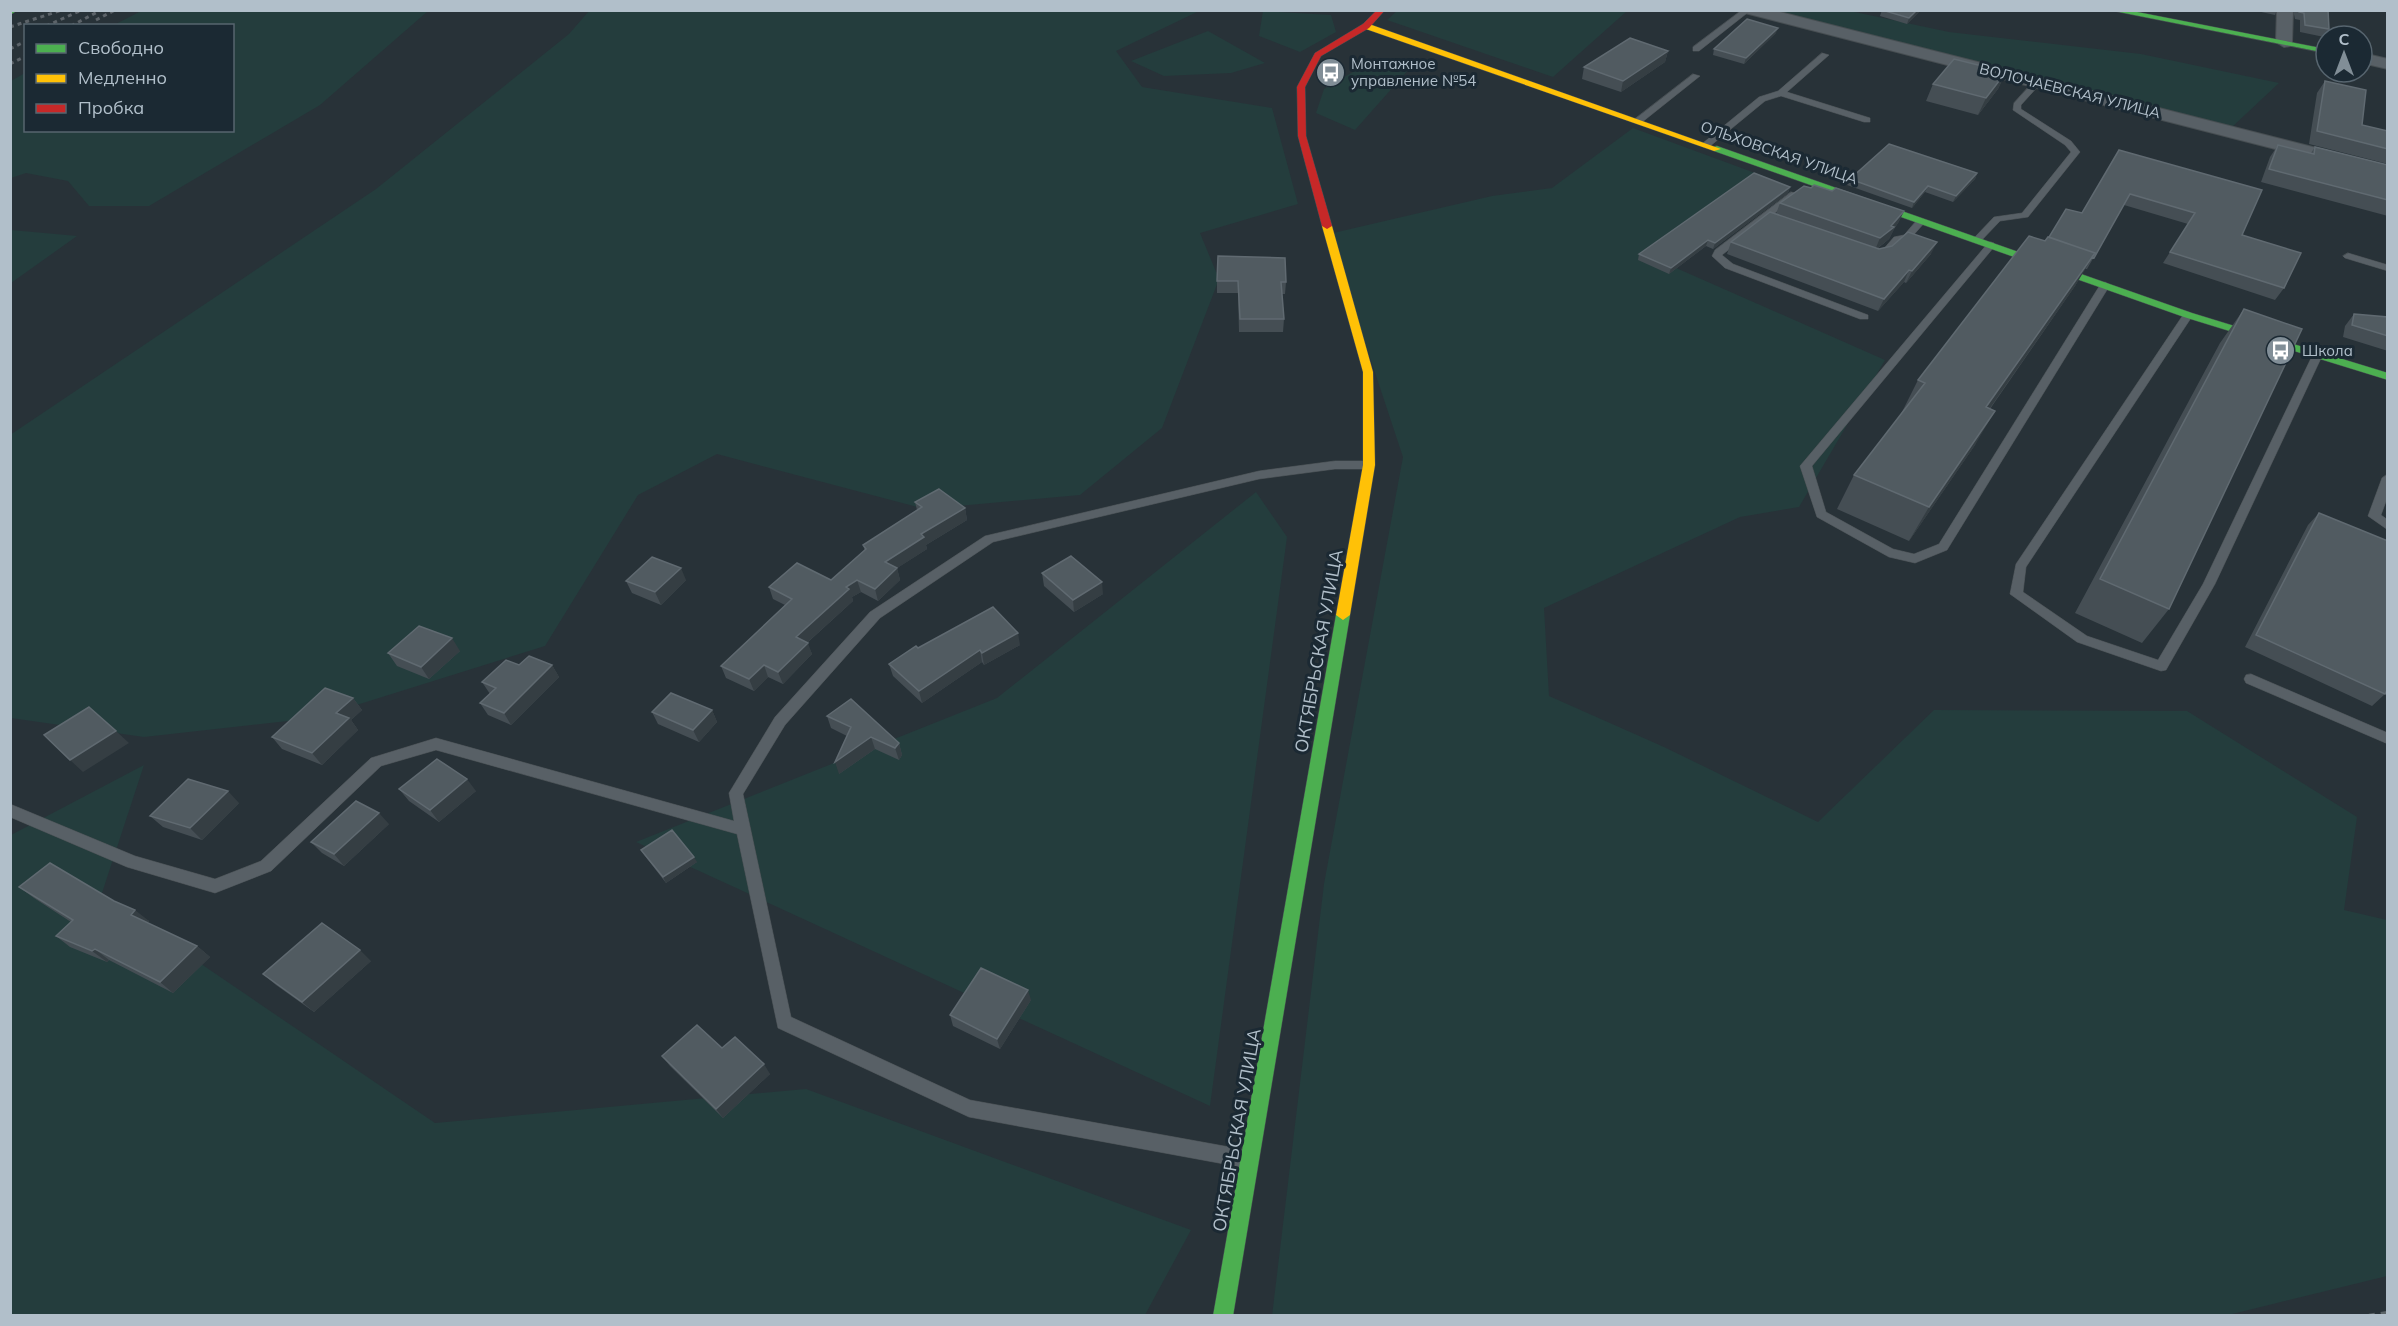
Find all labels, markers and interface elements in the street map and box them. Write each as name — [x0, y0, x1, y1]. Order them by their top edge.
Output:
legend — [24, 24, 234, 132]
north arrow — [2314, 24, 2374, 84]
text: С — [2339, 29, 2350, 49]
text: Свободно — [78, 36, 164, 59]
place label: Монтажное управление №54 — [1351, 54, 1476, 90]
bus stop icon: Монтажное управление №54 — [1314, 57, 1346, 89]
street label: ВОЛОЧАЕВСКАЯ УЛИЦА — [1978, 59, 2163, 122]
text: Медленно — [78, 66, 167, 89]
text: Пробка — [78, 96, 144, 119]
street label: ОЛЬХОВСКАЯ УЛИЦА — [1698, 117, 1860, 188]
bus stop icon: Школа — [2265, 335, 2297, 367]
place label: Школа — [2302, 341, 2353, 360]
street label: ОКТЯБРЬСКАЯ УЛИЦА — [1289, 547, 1348, 754]
street label: ОКТЯБРЬСКАЯ УЛИЦА — [1207, 1026, 1266, 1233]

